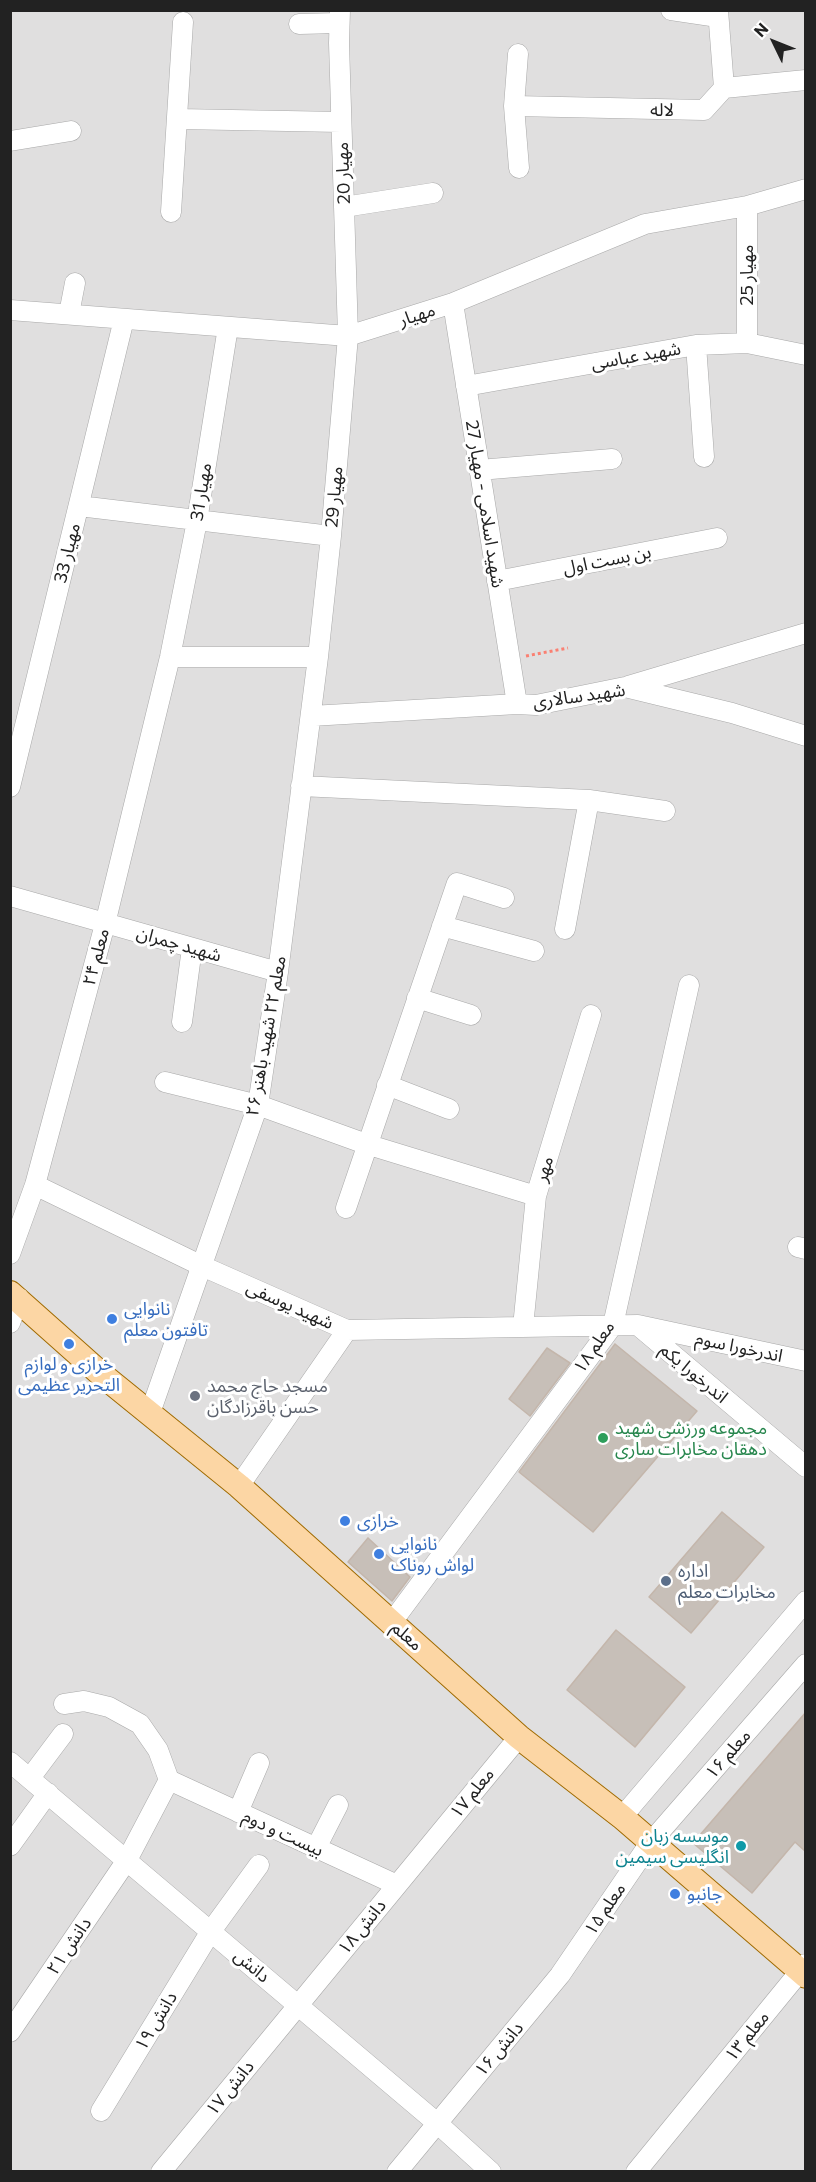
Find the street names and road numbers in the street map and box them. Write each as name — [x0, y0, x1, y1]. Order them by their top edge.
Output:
street label: لاله — [650, 99, 674, 121]
street label: مهیار 20 — [331, 142, 355, 204]
street label: مهیار 25 — [736, 245, 758, 305]
street label: مهیار — [396, 299, 438, 331]
street label: شهید عباسی — [589, 337, 683, 375]
street label: شهید اسلامی - مهیار 27 — [461, 419, 509, 589]
street label: مهیار 31 — [186, 461, 216, 523]
street label: مهیار 29 — [321, 465, 347, 529]
street label: مهیار 33 — [49, 521, 85, 585]
street label: بن بست اول — [561, 541, 653, 579]
street label: شهید سالاری — [531, 679, 627, 713]
street label: شهید چمران — [134, 922, 224, 966]
street label: معلم ۲۴ — [78, 926, 114, 988]
street label: معلم ۲۲ شهید باهنر ۲۶ — [241, 954, 291, 1118]
street label: مهر — [530, 1154, 558, 1184]
street label: شهید یوسفی — [243, 1276, 337, 1334]
street label: معلم ۱۸ — [569, 1317, 619, 1377]
street label: اندرخورا سوم — [693, 1327, 785, 1367]
street label: اندرخورا یکم — [656, 1338, 732, 1408]
street label: معلم — [387, 1616, 427, 1656]
street label: معلم ۱۶ — [701, 1725, 755, 1783]
street label: معلم ١٧ — [445, 1764, 499, 1822]
street label: بیست و دوم — [239, 1805, 327, 1861]
street label: معلم ۱۵ — [580, 1879, 630, 1939]
street label: دانش ١٨ — [333, 1895, 391, 1959]
street label: دانش ٢١ — [42, 1913, 96, 1979]
street label: دانش — [230, 1945, 274, 1987]
street label: دانش ١٩ — [130, 1988, 182, 2054]
street label: معلم ١٣ — [720, 2007, 774, 2065]
street label: دانش ۱۶ — [470, 2017, 528, 2081]
street label: دانش ۱۷ — [201, 2056, 259, 2120]

